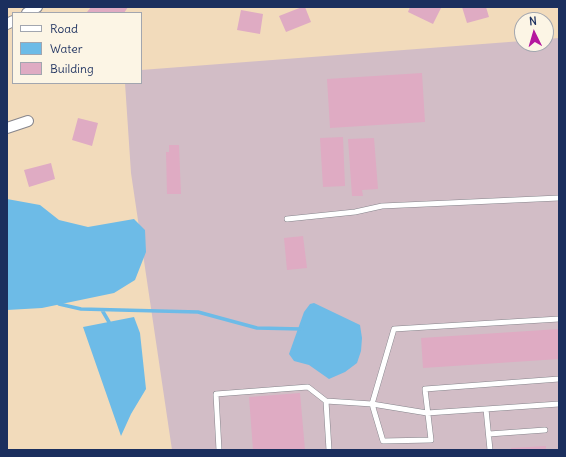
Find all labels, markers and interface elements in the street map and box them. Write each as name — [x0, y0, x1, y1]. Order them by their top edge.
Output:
legend — [12, 12, 142, 84]
north arrow — [514, 12, 554, 52]
text: N — [529, 14, 537, 28]
text: Road — [50, 21, 78, 36]
text: Water — [50, 41, 83, 56]
text: Building — [50, 61, 94, 76]

